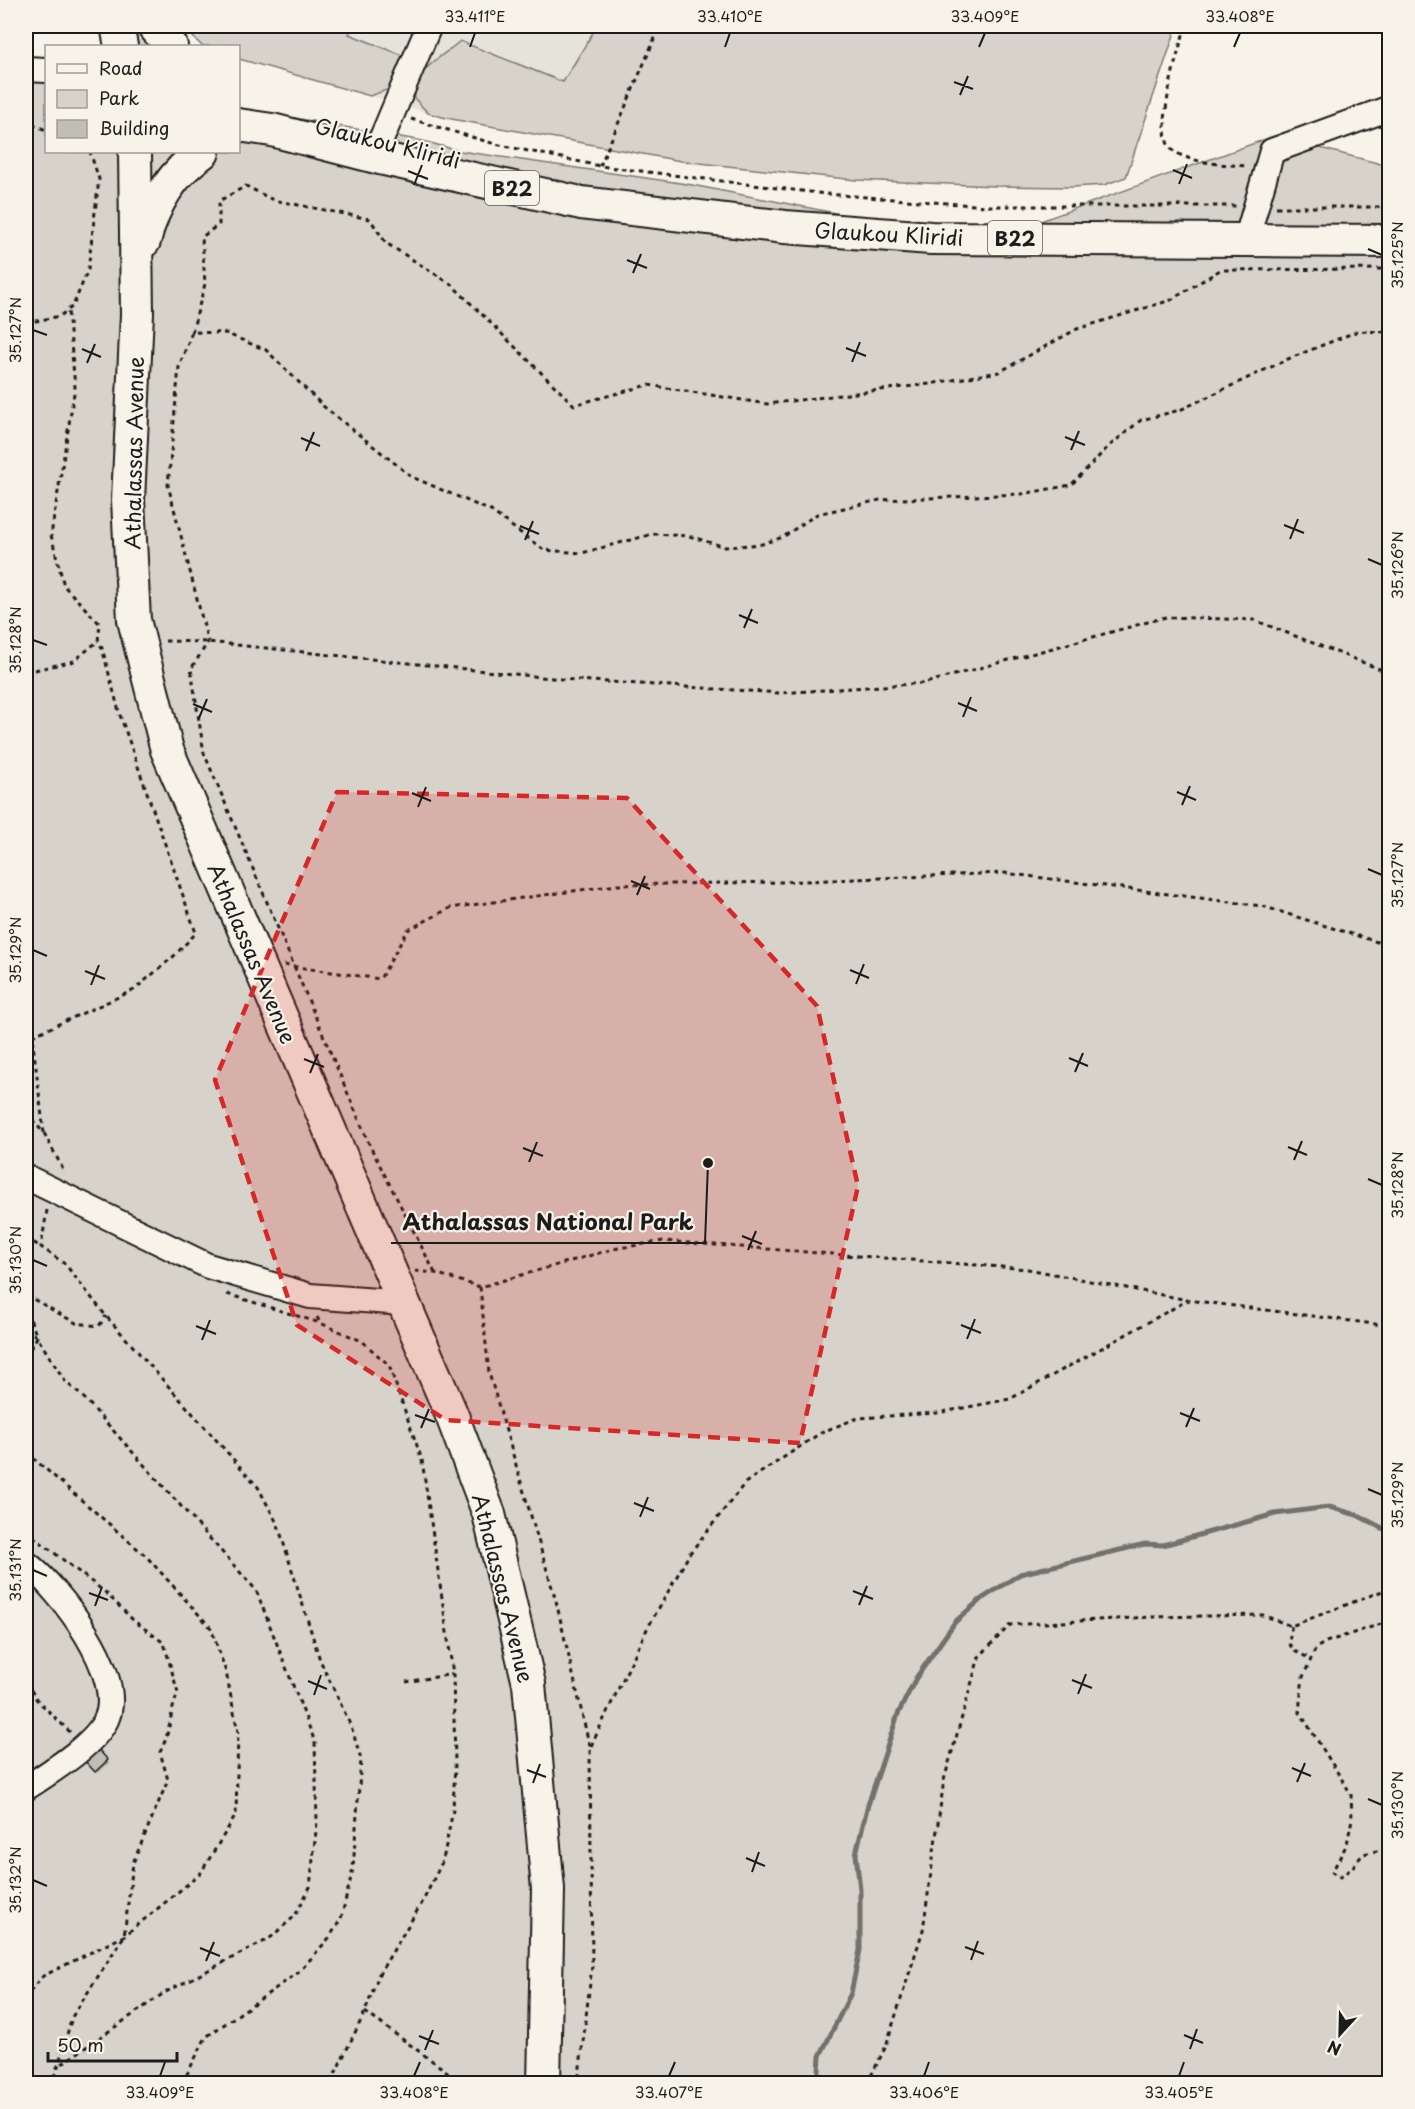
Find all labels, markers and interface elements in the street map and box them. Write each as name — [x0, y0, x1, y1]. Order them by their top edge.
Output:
text: 33.411°E — [445, 4, 505, 27]
text: 33.410°E — [697, 4, 763, 27]
text: 33.409°E — [950, 4, 1020, 27]
text: 33.408°E — [1205, 4, 1275, 27]
legend — [45, 45, 240, 153]
text: Road — [99, 54, 143, 81]
text: Park — [99, 84, 139, 111]
street label: Glaukou Kliridi — [312, 108, 464, 176]
text: Building — [99, 114, 169, 141]
road number: B22 — [485, 171, 539, 205]
street label: Glaukou Kliridi — [814, 213, 964, 253]
road number: B22 — [988, 221, 1042, 255]
text: 35.125°N — [1385, 221, 1408, 289]
text: 35.127°N — [3, 297, 26, 363]
street label: Athalassas Avenue — [115, 356, 151, 550]
text: 35.126°N — [1385, 531, 1408, 599]
text: 35.128°N — [3, 606, 26, 674]
text: 35.127°N — [1385, 842, 1408, 908]
street label: Athalassas Avenue — [200, 858, 306, 1048]
text: 35.129°N — [3, 916, 26, 984]
text: 35.128°N — [1385, 1151, 1408, 1219]
callout: Athalassas National Park — [391, 1203, 705, 1243]
text: Athalassas National Park — [402, 1204, 694, 1237]
text: 35.130°N — [3, 1226, 26, 1294]
text: 35.129°N — [1385, 1461, 1408, 1529]
street label: Athalassas Avenue — [465, 1490, 543, 1686]
text: 35.131°N — [3, 1538, 26, 1602]
text: 35.130°N — [1385, 1771, 1408, 1839]
text: 35.132°N — [3, 1846, 26, 1914]
north arrow — [1310, 2004, 1370, 2064]
scale bar — [48, 2025, 177, 2063]
text: 50 m — [57, 2031, 104, 2058]
text: N — [1324, 2035, 1344, 2062]
text: 33.409°E — [125, 2080, 195, 2103]
text: 33.408°E — [379, 2080, 449, 2103]
text: 33.407°E — [635, 2080, 703, 2103]
text: 33.406°E — [889, 2080, 959, 2103]
text: 33.405°E — [1144, 2080, 1214, 2103]

